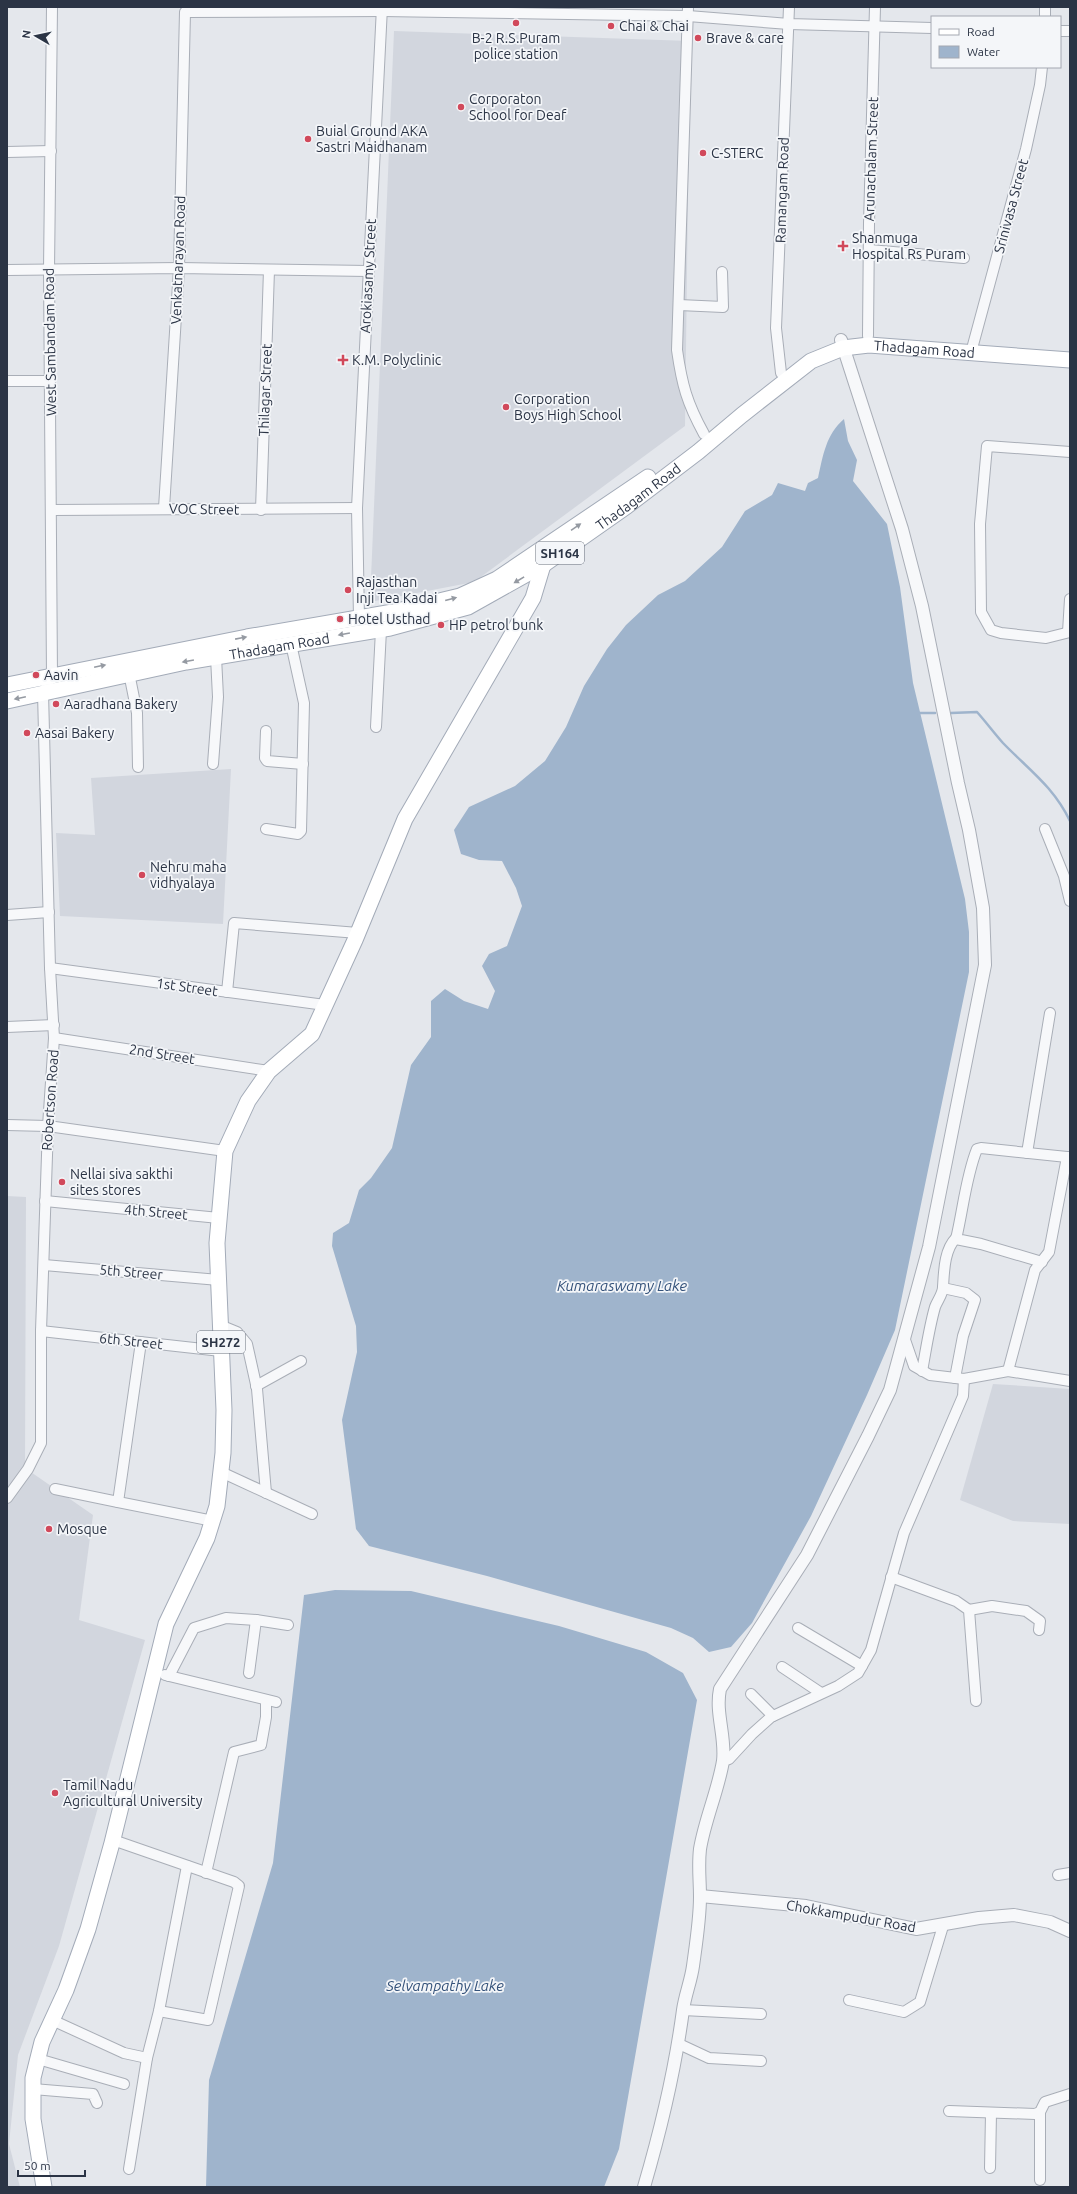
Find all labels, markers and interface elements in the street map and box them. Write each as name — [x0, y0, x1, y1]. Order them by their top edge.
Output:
north arrow — [16, 16, 56, 56]
legend — [931, 16, 1061, 68]
marker: B-2 R.S.Puram police station — [511, 18, 521, 28]
place label: Chai & Chai — [619, 18, 689, 34]
marker: Chai & Chai — [606, 21, 616, 31]
text: Road — [967, 25, 995, 38]
text: N — [20, 29, 33, 39]
place label: B-2 R.S.Puram police station — [472, 30, 560, 62]
place label: Brave & care — [706, 30, 784, 46]
marker: Brave & care — [693, 33, 703, 43]
text: Water — [967, 45, 1000, 58]
place label: Corporaton School for Deaf — [469, 91, 567, 123]
street label: Arunachalam Street — [861, 96, 881, 222]
marker: Corporaton School for Deaf — [456, 102, 466, 112]
place label: Buial Ground AKA Sastri Maidhanam — [316, 123, 428, 155]
marker: Buial Ground AKA Sastri Maidhanam — [303, 134, 313, 144]
street label: Ramangam Road — [772, 137, 792, 243]
place label: C-STERC — [711, 145, 764, 161]
marker: C-STERC — [698, 148, 708, 158]
street label: Srinivasa Street — [991, 157, 1031, 255]
street label: Venkatnarayan Road — [168, 195, 188, 325]
street label: Arokiasamy Street — [357, 218, 379, 334]
place label: Shanmuga Hospital Rs Puram — [852, 230, 966, 262]
marker: Shanmuga Hospital Rs Puram — [837, 240, 849, 252]
street label: West Sambandam Road — [41, 268, 59, 416]
street label: Thadagam Road — [873, 337, 976, 361]
street label: Thilagar Street — [255, 343, 275, 437]
place label: K.M. Polyclinic — [352, 352, 442, 368]
marker: K.M. Polyclinic — [337, 354, 349, 366]
place label: Corporation Boys High School — [514, 391, 622, 423]
marker: Corporation Boys High School — [501, 402, 511, 412]
street label: Thadagam Road — [593, 460, 684, 533]
street label: VOC Street — [169, 500, 240, 518]
one-way arrow — [570, 523, 581, 531]
road number: SH164 — [536, 542, 584, 564]
place label: Rajasthan Inji Tea Kadai — [356, 574, 437, 606]
one-way arrow — [513, 576, 525, 583]
marker: Rajasthan Inji Tea Kadai — [343, 585, 353, 595]
one-way arrow — [445, 595, 458, 601]
place label: Hotel Usthad — [348, 611, 431, 627]
marker: Hotel Usthad — [335, 614, 345, 624]
place label: HP petrol bunk — [449, 617, 543, 633]
marker: HP petrol bunk — [436, 620, 446, 630]
street label: Thadagam Road — [228, 630, 331, 663]
one-way arrow — [338, 632, 350, 638]
one-way arrow — [235, 635, 247, 641]
one-way arrow — [182, 659, 194, 665]
one-way arrow — [94, 663, 106, 669]
place label: Aavin — [44, 667, 79, 683]
marker: Aavin — [31, 670, 41, 680]
one-way arrow — [14, 695, 26, 701]
place label: Aaradhana Bakery — [64, 696, 178, 712]
marker: Aaradhana Bakery — [51, 699, 61, 709]
place label: Aasai Bakery — [35, 725, 114, 741]
marker: Aasai Bakery — [22, 728, 32, 738]
place label: Nehru maha vidhyalaya — [150, 859, 227, 891]
marker: Nehru maha vidhyalaya — [137, 870, 147, 880]
street label: 1st Street — [155, 975, 219, 999]
street label: 2nd Street — [128, 1041, 197, 1067]
street label: Robertson Road — [38, 1049, 62, 1151]
place label: Nellai siva sakthi sites stores — [70, 1166, 173, 1198]
marker: Nellai siva sakthi sites stores — [57, 1177, 67, 1187]
street label: 4th Street — [124, 1201, 189, 1223]
street label: 5th Streer — [99, 1261, 164, 1283]
water label: Kumaraswamy Lake — [557, 1277, 687, 1294]
street label: 6th Street — [98, 1330, 164, 1352]
road number: SH272 — [197, 1331, 245, 1353]
place label: Mosque — [57, 1521, 107, 1537]
marker: Mosque — [44, 1524, 54, 1534]
place label: Tamil Nadu Agricultural University — [63, 1777, 203, 1809]
marker: Tamil Nadu Agricultural University — [50, 1788, 60, 1798]
street label: Chokkampudur Road — [785, 1897, 917, 1935]
water label: Selvampathy Lake — [385, 1977, 504, 1994]
scale bar — [18, 2152, 85, 2178]
text: 50 m — [24, 2159, 51, 2172]

